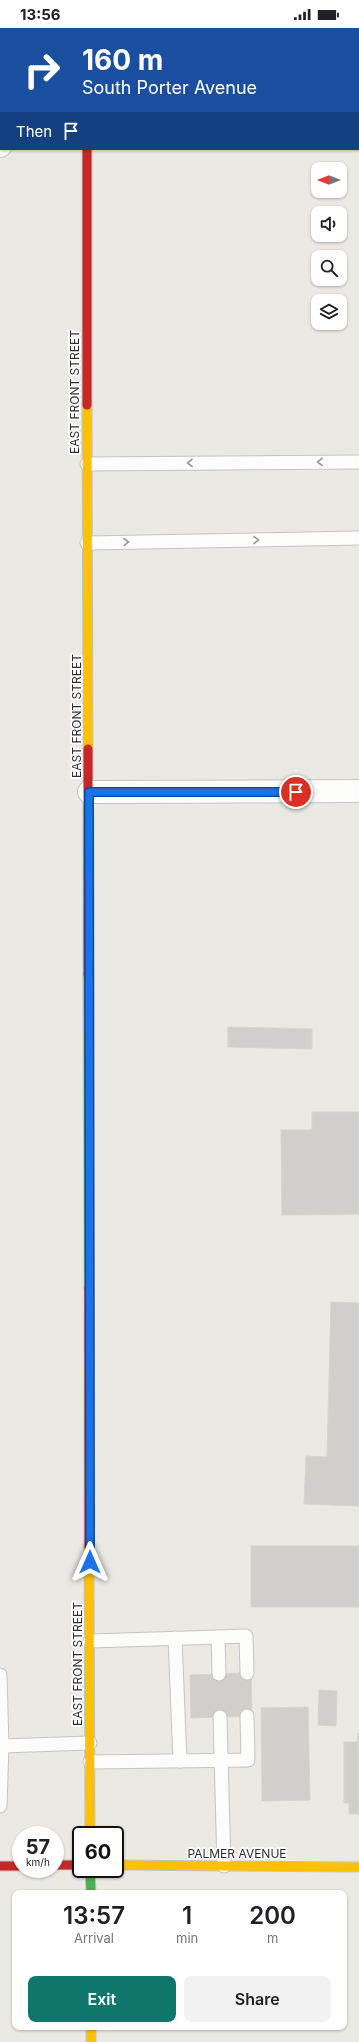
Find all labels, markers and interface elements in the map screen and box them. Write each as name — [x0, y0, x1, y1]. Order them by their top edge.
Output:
text: 13:56 — [20, 5, 61, 24]
text: 160 m — [82, 43, 163, 77]
icon: right — [16, 44, 68, 96]
text: South Porter Avenue — [82, 77, 257, 98]
icon: arrive — [60, 120, 82, 142]
text: Then — [16, 122, 52, 141]
north arrow — [311, 162, 347, 198]
map controls — [311, 162, 347, 330]
button: sound — [311, 206, 347, 242]
button: search — [311, 250, 347, 286]
button: layers — [311, 294, 347, 330]
street label: EAST FRONT STREET — [67, 330, 82, 454]
one-way arrow — [317, 458, 323, 466]
one-way arrow — [187, 459, 193, 467]
one-way arrow — [253, 536, 259, 544]
one-way arrow — [123, 538, 129, 547]
street label: EAST FRONT STREET — [69, 654, 84, 778]
pin — [279, 775, 313, 809]
icon: arrive — [285, 781, 307, 803]
position arrow — [69, 1541, 111, 1583]
street label: EAST FRONT STREET — [70, 1602, 85, 1726]
speed limit sign: 60 — [72, 1826, 124, 1878]
text: 57 — [26, 1835, 50, 1859]
street label: PALMER AVENUE — [187, 1846, 287, 1861]
text: km/h — [26, 1856, 50, 1868]
text: 13:57 — [63, 1901, 125, 1930]
text: 1 — [182, 1901, 192, 1930]
text: 200 — [249, 1901, 296, 1930]
text: Arrival — [74, 1930, 114, 1946]
text: min — [176, 1930, 198, 1946]
text: m — [267, 1930, 278, 1946]
button: Exit — [28, 1976, 176, 2022]
button: Share — [184, 1976, 331, 2022]

